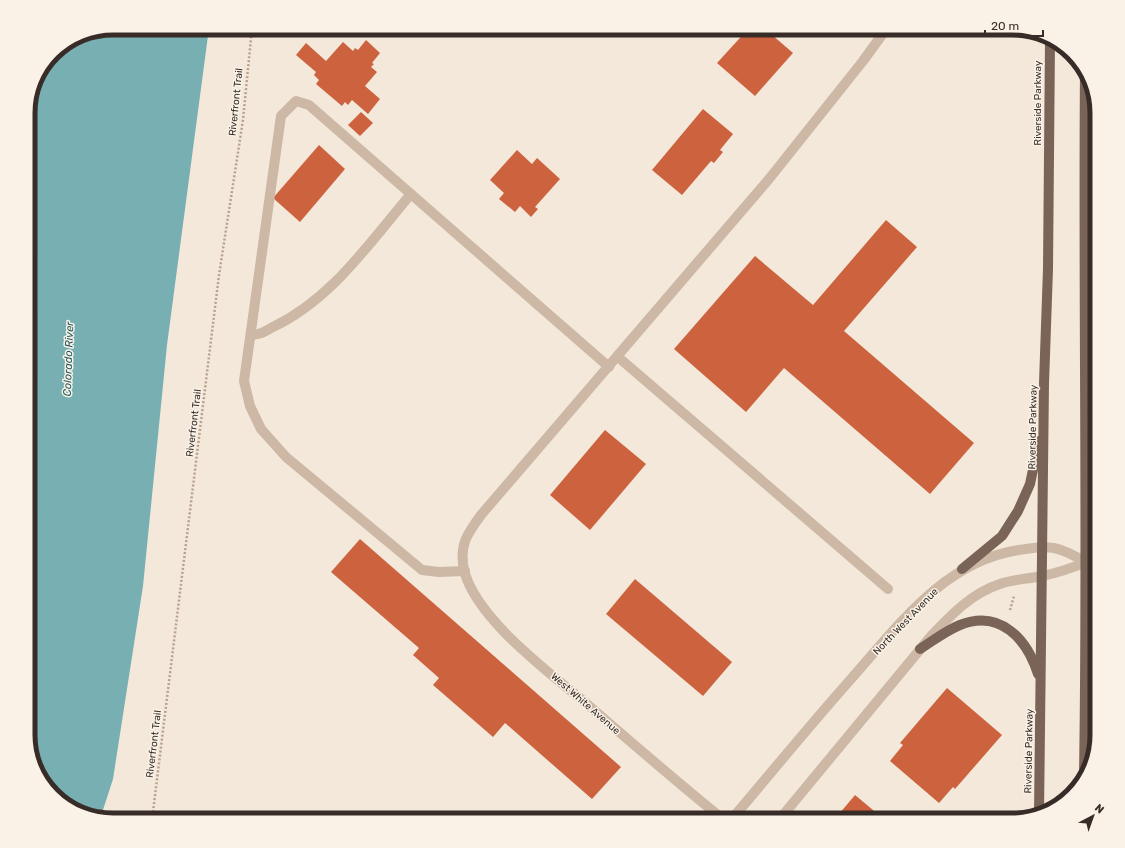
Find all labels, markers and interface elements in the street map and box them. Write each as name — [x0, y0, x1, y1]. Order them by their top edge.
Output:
scale bar — [985, 12, 1043, 38]
text: 20 m — [991, 19, 1019, 33]
street label: Riverside Parkway — [1032, 60, 1044, 145]
street label: Riverfront Trail — [226, 68, 246, 137]
water label: Colorado River — [61, 321, 76, 397]
street label: Riverside Parkway — [1026, 384, 1040, 470]
street label: Riverfront Trail — [184, 389, 204, 458]
street label: North West Avenue — [871, 585, 941, 658]
street label: West White Avenue — [548, 670, 623, 737]
street label: Riverside Parkway — [1022, 708, 1036, 794]
street label: Riverfront Trail — [144, 710, 164, 779]
north arrow — [1073, 796, 1113, 836]
text: N — [1092, 801, 1107, 816]

